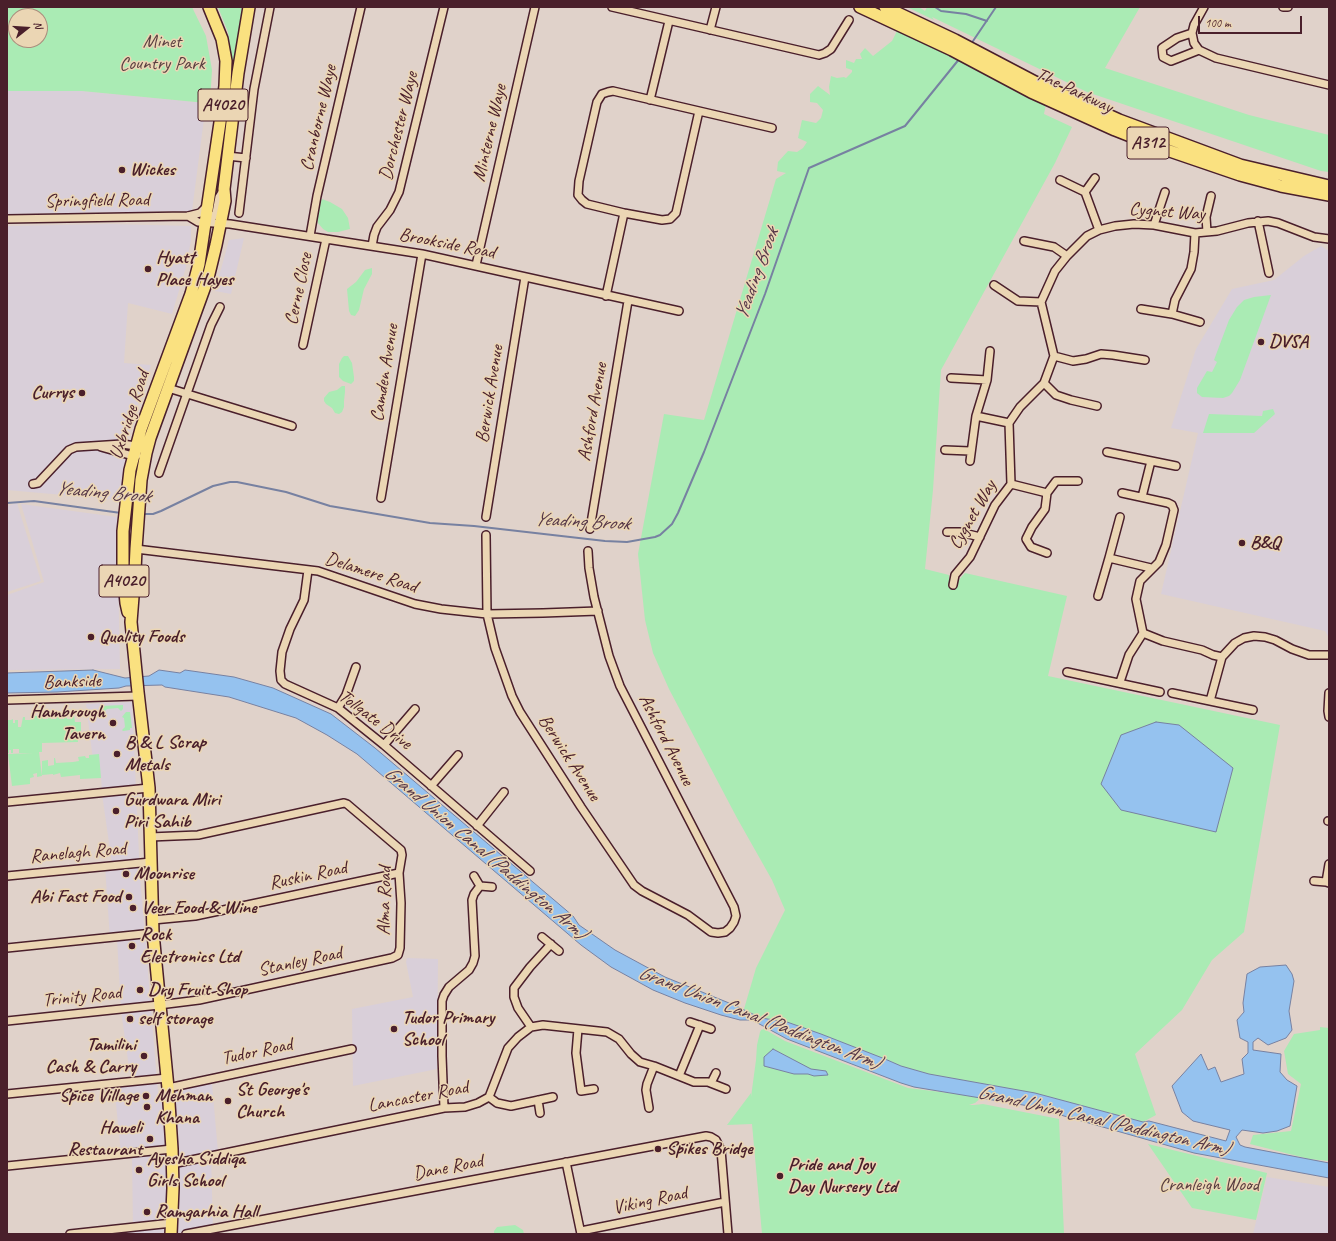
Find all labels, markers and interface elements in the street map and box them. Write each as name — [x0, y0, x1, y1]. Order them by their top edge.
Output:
north arrow — [8, 8, 48, 48]
scale bar — [1200, 8, 1304, 34]
text: 100 m — [1205, 15, 1231, 31]
text: N — [31, 19, 46, 30]
park label: Minet Country Park — [119, 31, 205, 75]
street label: Cranborne Waye — [296, 63, 342, 173]
street label: The Parkway — [1032, 63, 1116, 119]
street label: Dorchester Waye — [375, 69, 423, 183]
street label: Minterne Waye — [468, 82, 512, 184]
road number: A4020 — [198, 89, 248, 121]
road number: A312 — [1127, 127, 1169, 159]
place label: Wickes — [130, 159, 175, 181]
marker: Wickes — [117, 165, 127, 175]
street label: Springfield Road — [45, 189, 149, 213]
street label: Cygnet Way — [1128, 198, 1206, 226]
street label: Brookside Road — [397, 224, 497, 264]
water label: Yeading Brook — [729, 225, 785, 323]
place label: Hyatt Place Hayes — [156, 247, 233, 291]
street label: Cerne Close — [280, 251, 318, 327]
marker: Hyatt Place Hayes — [143, 264, 153, 274]
street label: Camden Avenue — [366, 323, 404, 423]
place label: DVSA — [1269, 331, 1308, 353]
marker: DVSA — [1256, 337, 1266, 347]
street label: Berwick Avenue — [471, 344, 509, 444]
street label: Ashford Avenue — [573, 361, 613, 463]
street label: Uxbridge Road — [105, 368, 155, 462]
place label: Currys — [31, 382, 74, 404]
marker: Currys — [77, 388, 87, 398]
street label: Cygnet Way — [944, 476, 1002, 554]
water label: Yeading Brook — [55, 477, 151, 509]
water label: Yeading Brook — [534, 508, 630, 536]
place label: B&Q — [1250, 532, 1280, 554]
marker: B&Q — [1237, 538, 1247, 548]
street label: Delamere Road — [322, 547, 420, 599]
road number: A4020 — [99, 565, 149, 597]
place label: Quality Foods — [99, 626, 184, 648]
marker: Quality Foods — [86, 632, 96, 642]
street label: Bankside — [43, 670, 101, 694]
street label: Tollgate Drive — [334, 685, 416, 755]
street label: Ashford Avenue — [633, 691, 699, 789]
place label: Hambrough Tavern — [30, 701, 105, 745]
street label: Berwick Avenue — [533, 710, 605, 806]
marker: Hambrough Tavern — [108, 718, 118, 728]
place label: B & L Scrap Metals — [125, 732, 206, 776]
marker: B & L Scrap Metals — [112, 749, 122, 759]
water label: Grand Union Canal (Paddington Arm) — [379, 761, 591, 945]
place label: Gurdwara Miri Piri Sahib — [124, 789, 220, 833]
marker: Gurdwara Miri Piri Sahib — [111, 806, 121, 816]
street label: Ranelagh Road — [29, 837, 127, 869]
street label: Ruskin Road — [267, 857, 349, 895]
place label: Moonrise — [134, 863, 194, 885]
street label: Alma Road — [373, 866, 397, 936]
marker: Moonrise — [121, 869, 131, 879]
place label: Abi Fast Food — [30, 886, 121, 908]
marker: Abi Fast Food — [124, 892, 134, 902]
place label: Veer Food & Wine — [141, 897, 257, 919]
marker: Veer Food & Wine — [128, 903, 138, 913]
place label: Rock Electronics Ltd — [140, 924, 240, 968]
marker: Rock Electronics Ltd — [127, 941, 137, 951]
street label: Stanley Road — [256, 942, 344, 982]
water label: Grand Union Canal (Paddington Arm) — [635, 961, 883, 1075]
place label: Dry Fruit Shop — [148, 979, 247, 1001]
street label: Trinity Road — [42, 982, 122, 1012]
marker: Dry Fruit Shop — [135, 985, 145, 995]
place label: Tudor Primary School — [402, 1007, 494, 1051]
place label: self storage — [138, 1008, 212, 1030]
marker: self storage — [125, 1014, 135, 1024]
marker: Tudor Primary School — [389, 1024, 399, 1034]
street label: Tudor Road — [220, 1033, 294, 1071]
place label: Tamilini Cash & Carry — [45, 1034, 136, 1078]
marker: Tamilini Cash & Carry — [139, 1051, 149, 1061]
street label: Lancaster Road — [366, 1076, 470, 1118]
place label: St George's Church — [236, 1079, 308, 1123]
water label: Grand Union Canal (Paddington Arm) — [975, 1080, 1231, 1162]
place label: Spice Village — [59, 1085, 138, 1107]
place label: Mehman Khana — [155, 1085, 212, 1129]
marker: Spice Village — [141, 1091, 151, 1101]
marker: St George's Church — [223, 1096, 233, 1106]
marker: Mehman Khana — [142, 1102, 152, 1112]
place label: Haweli Restaurant — [67, 1117, 142, 1161]
marker: Haweli Restaurant — [145, 1134, 155, 1144]
place label: Spikes Bridge — [666, 1138, 753, 1160]
marker: Spikes Bridge — [653, 1144, 663, 1154]
place label: Ayesha Siddiqa Girls School — [147, 1148, 245, 1192]
street label: Dane Road — [411, 1150, 485, 1186]
place label: Pride and Joy Day Nursery Ltd — [788, 1154, 897, 1198]
marker: Ayesha Siddiqa Girls School — [134, 1165, 144, 1175]
marker: Pride and Joy Day Nursery Ltd — [775, 1171, 785, 1181]
park label: Cranleigh Wood — [1159, 1174, 1259, 1196]
street label: Viking Road — [611, 1182, 689, 1220]
place label: Ramgarhia Hall — [155, 1201, 258, 1223]
marker: Ramgarhia Hall — [142, 1207, 152, 1217]

